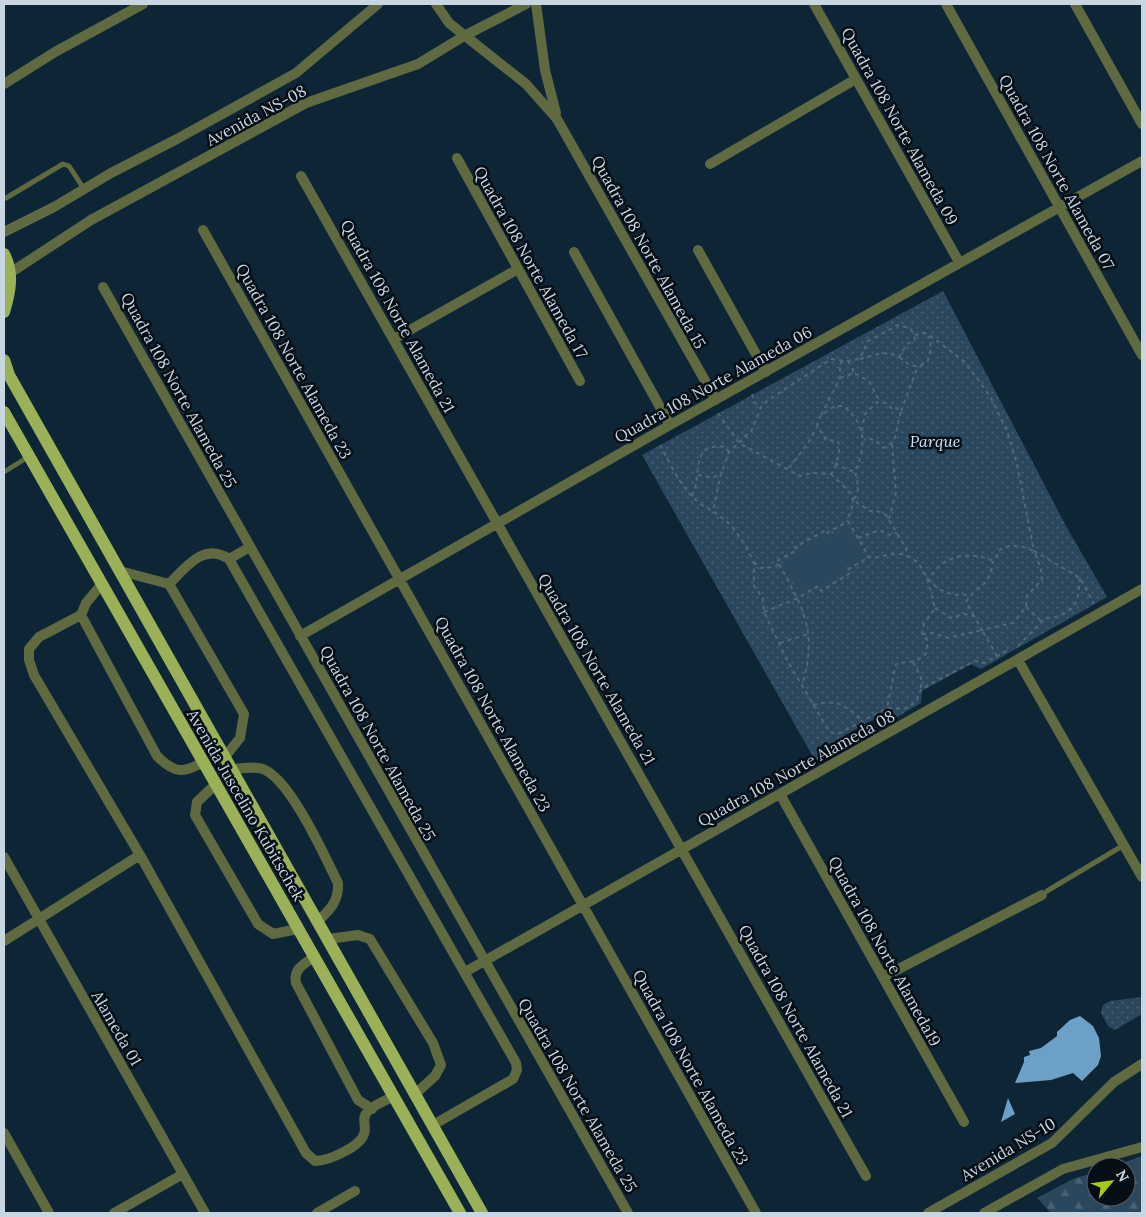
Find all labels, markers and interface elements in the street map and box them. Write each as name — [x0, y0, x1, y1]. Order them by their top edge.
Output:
street label: Quadra 108 Norte Alameda 09 — [837, 24, 963, 228]
street label: Quadra 108 Norte Alameda 07 — [995, 71, 1119, 274]
street label: Avenida NS-08 — [202, 80, 310, 150]
street label: Quadra 108 Norte Alameda 15 — [587, 152, 711, 352]
street label: Quadra 108 Norte Alameda 17 — [470, 162, 593, 362]
street label: Quadra 108 Norte Alameda 21 — [336, 216, 460, 416]
street label: Quadra 108 Norte Alameda 23 — [232, 260, 356, 462]
street label: Quadra 108 Norte Alameda 25 — [117, 289, 241, 491]
street label: Quadra 108 Norte Alameda 06 — [611, 321, 815, 447]
park label: Parque — [910, 431, 961, 451]
street label: Quadra 108 Norte Alameda 21 — [534, 570, 660, 768]
street label: Quadra 108 Norte Alameda 23 — [431, 613, 555, 815]
street label: Quadra 108 Norte Alameda 25 — [316, 642, 440, 844]
street label: Avenida Juscelino Kubitschek — [182, 705, 309, 905]
street label: Quadra 108 Norte Alameda 08 — [694, 705, 898, 831]
street label: Quadra 108 Norte Alameda19 — [824, 852, 946, 1050]
street label: Quadra 108 Norte Alameda 21 — [734, 921, 858, 1121]
street label: Quadra 108 Norte Alameda 23 — [629, 966, 753, 1168]
street label: Alameda 01 — [87, 986, 147, 1069]
street label: Quadra 108 Norte Alameda 25 — [514, 994, 642, 1196]
street label: Avenida NS-10 — [956, 1113, 1059, 1186]
north arrow — [1086, 1157, 1136, 1207]
text: N — [1112, 1167, 1133, 1185]

